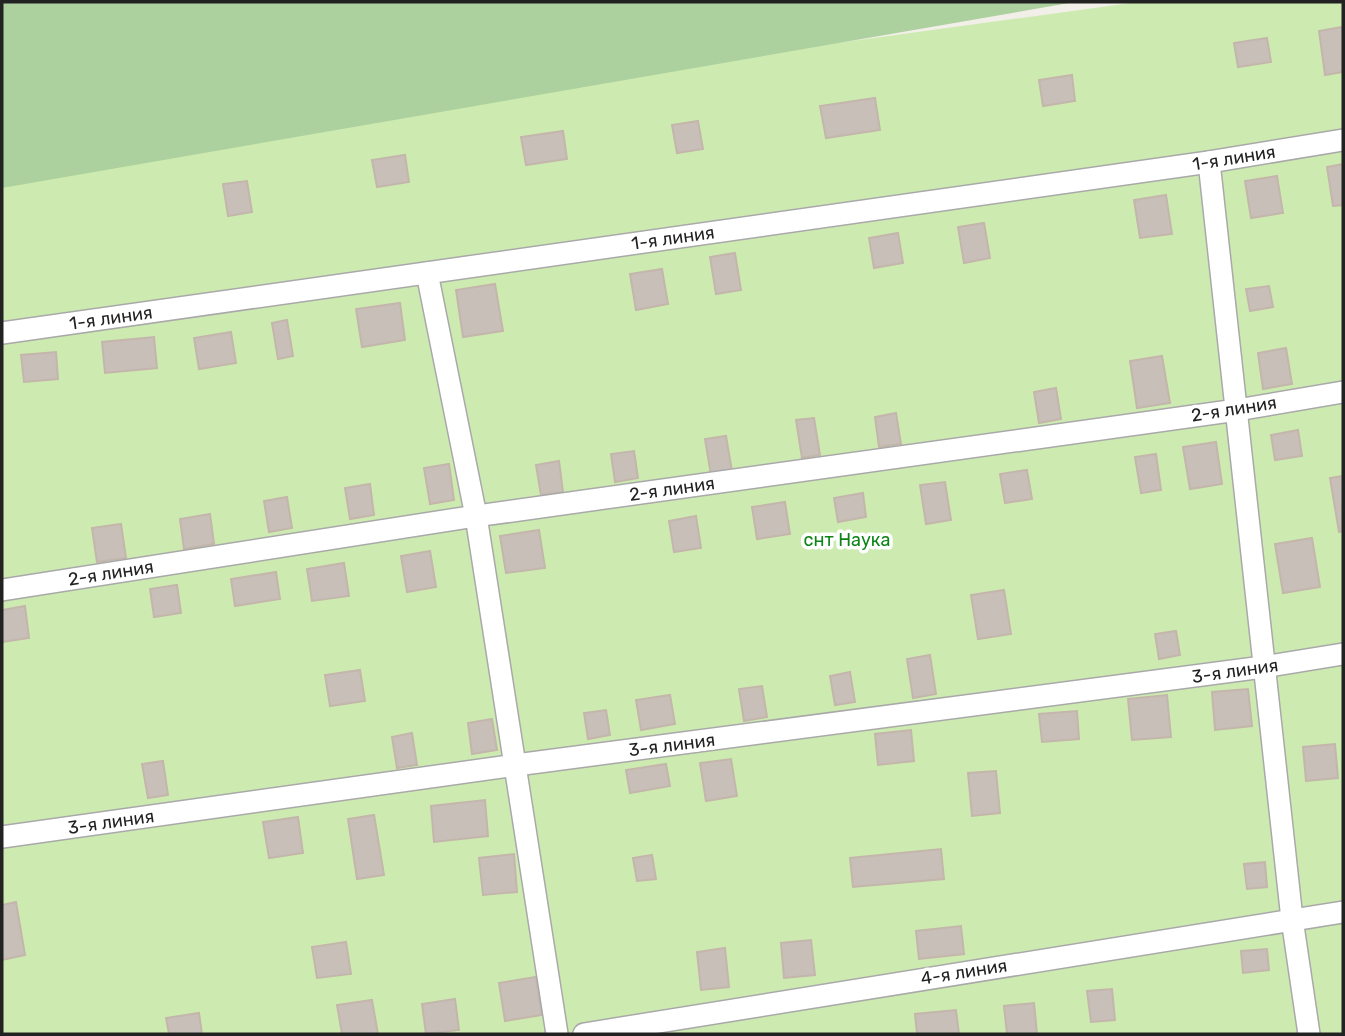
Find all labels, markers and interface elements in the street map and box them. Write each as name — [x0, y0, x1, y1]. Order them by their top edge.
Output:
street label: 1-я линия — [1191, 141, 1277, 175]
street label: 1-я линия — [630, 221, 716, 255]
street label: 1-я линия — [68, 301, 154, 335]
street label: 2-я линия — [1190, 391, 1278, 427]
street label: 2-я линия — [628, 472, 716, 506]
park label: снт Наука — [804, 529, 890, 551]
street label: 2-я линия — [67, 555, 155, 591]
street label: 3-я линия — [1190, 654, 1280, 688]
street label: 3-я линия — [628, 729, 716, 761]
street label: 3-я линия — [66, 805, 156, 839]
street label: 4-я линия — [919, 954, 1009, 990]

